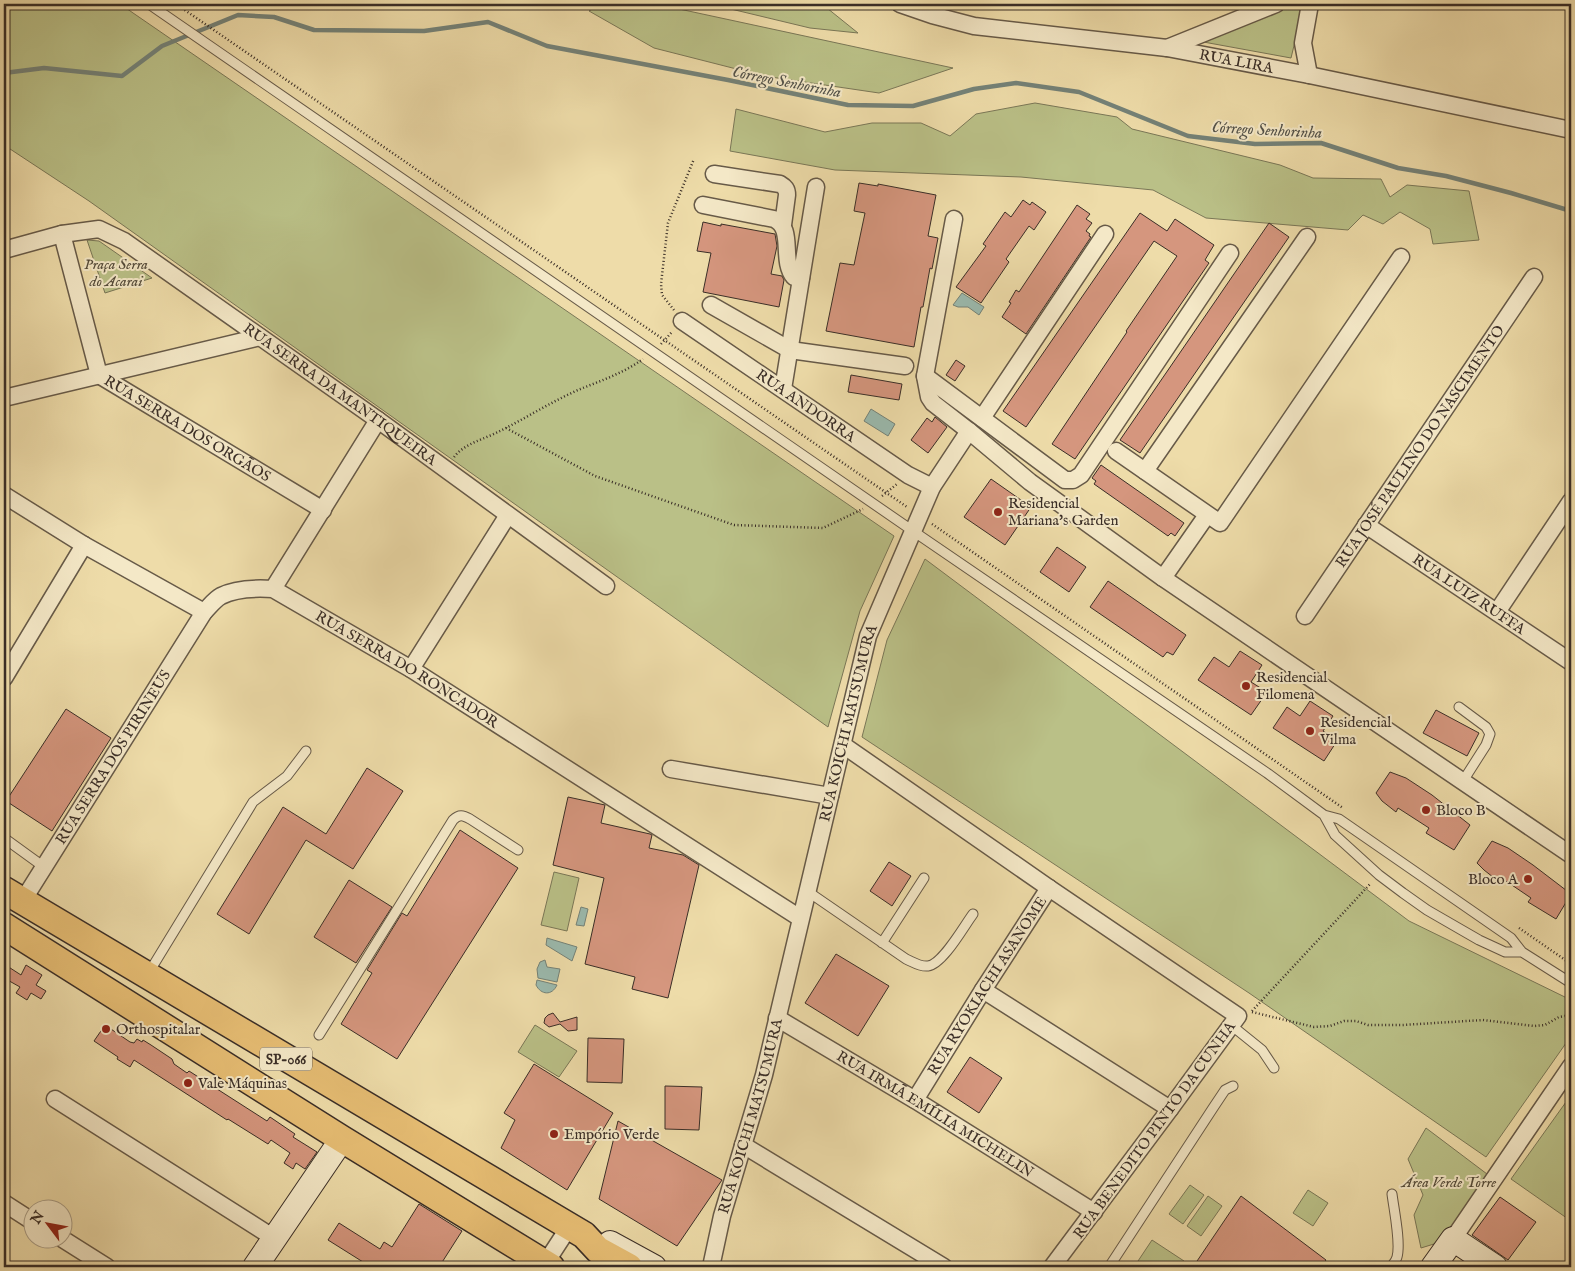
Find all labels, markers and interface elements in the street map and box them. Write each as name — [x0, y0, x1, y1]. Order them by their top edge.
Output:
street label: RUA LIRA — [1198, 45, 1276, 78]
water label: Córrego Senhorinha — [731, 63, 843, 103]
water label: Córrego Senhorinha — [1211, 118, 1323, 144]
park label: Praça Serra do Acarai — [84, 255, 148, 291]
street label: RUA SERRA DA MANTIQUEIRA — [239, 319, 441, 470]
street label: RUA JOSÉ PAULINO DO NASCIMENTO — [1332, 322, 1509, 571]
street label: RUA ANDORRA — [752, 365, 860, 447]
street label: RUA SERRA DOS ORGÃOS — [100, 371, 274, 486]
place label: Residencial Mariana's Garden — [1008, 494, 1118, 530]
marker: Residencial Mariana's Garden — [992, 506, 1004, 518]
street label: RUA LUIZ RUFFA — [1409, 550, 1530, 639]
street label: RUA SERRA DO RONCADOR — [312, 607, 502, 733]
street label: RUA KOICHI MATSUMURA — [815, 621, 882, 824]
street label: RUA SERRA DOS PIRINEUS — [51, 667, 175, 848]
place label: Residencial Filomena — [1256, 668, 1328, 704]
marker: Residencial Filomena — [1240, 680, 1252, 692]
place label: Residencial Vilma — [1319, 713, 1392, 749]
marker: Residencial Vilma — [1304, 725, 1316, 737]
place label: Bloco B — [1436, 801, 1486, 820]
marker: Bloco B — [1420, 804, 1432, 816]
place label: Bloco A — [1468, 870, 1519, 889]
marker: Bloco A — [1522, 873, 1534, 885]
street label: RUA RYOKIACHI ASANOME — [924, 893, 1051, 1079]
street label: RUA KOICHI MATSUMURA — [714, 1016, 787, 1216]
street label: RUA BENEDITO PINTO DA CUNHA — [1069, 1017, 1240, 1243]
place label: Orthospitalar — [116, 1020, 201, 1039]
marker: Orthospitalar — [100, 1023, 112, 1035]
street label: RUA IRMÃ EMÍLIA MICHELIN — [833, 1047, 1037, 1182]
road number: SP-066 — [260, 1048, 312, 1070]
place label: Vale Máquinas — [197, 1074, 287, 1093]
marker: Vale Máquinas — [182, 1077, 194, 1089]
place label: Empório Verde — [564, 1125, 659, 1144]
marker: Empório Verde — [548, 1128, 560, 1140]
park label: Área Verde Torre — [1400, 1173, 1496, 1192]
north arrow — [22, 1198, 72, 1248]
text: N — [26, 1208, 49, 1228]

